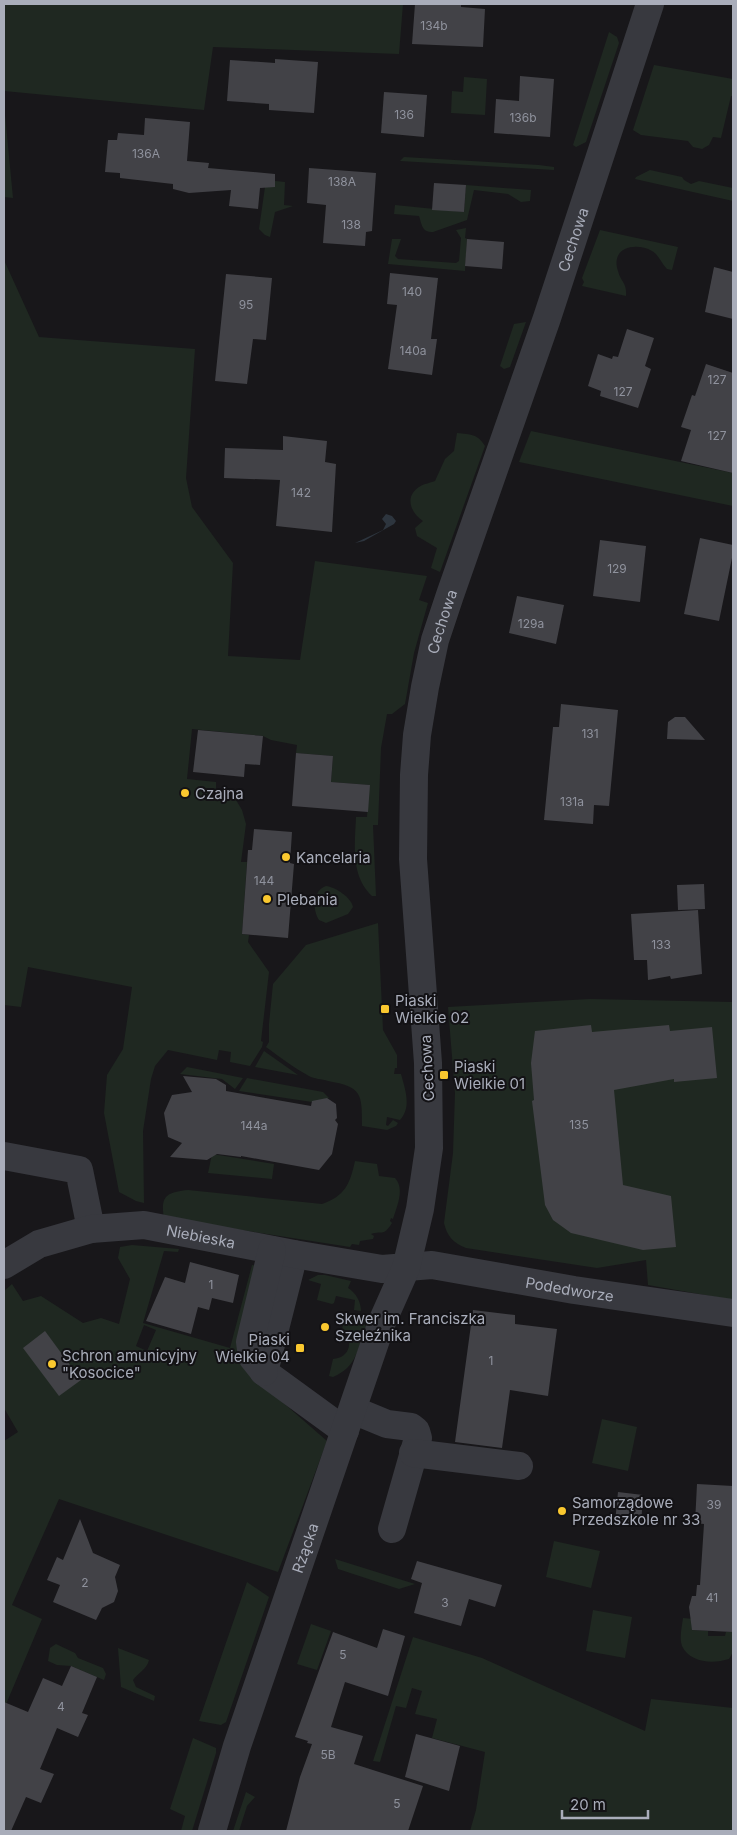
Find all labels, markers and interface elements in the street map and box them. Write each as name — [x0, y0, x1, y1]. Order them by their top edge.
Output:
house number: 134b — [420, 18, 448, 33]
house number: 136 — [394, 107, 414, 122]
house number: 136b — [509, 110, 537, 125]
house number: 136A — [132, 146, 160, 161]
house number: 138A — [328, 174, 356, 189]
street label: Cechowa — [553, 205, 592, 274]
house number: 138 — [341, 217, 361, 232]
house number: 140 — [402, 284, 422, 299]
house number: 95 — [239, 297, 253, 312]
house number: 140a — [400, 343, 426, 358]
house number: 127 — [708, 372, 727, 387]
house number: 127 — [614, 384, 633, 399]
house number: 127 — [708, 428, 727, 443]
house number: 142 — [291, 485, 311, 500]
house number: 129 — [607, 561, 627, 576]
street label: Cechowa — [423, 587, 461, 655]
house number: 129a — [518, 616, 544, 631]
house number: 131 — [581, 726, 599, 741]
place label: Czajna — [195, 784, 244, 803]
marker: Czajna — [179, 787, 191, 799]
house number: 131a — [560, 794, 584, 809]
place label: Kancelaria — [296, 848, 371, 867]
marker: Kancelaria — [280, 851, 292, 863]
house number: 144 — [254, 873, 274, 888]
place label: Plebania — [277, 890, 338, 909]
marker: Plebania — [261, 893, 273, 905]
house number: 133 — [651, 937, 671, 952]
place label: Piaski Wielkie 02 — [395, 991, 469, 1027]
marker: Piaski Wielkie 02 — [379, 1003, 391, 1015]
street label: Cechowa — [416, 1034, 438, 1102]
place label: Piaski Wielkie 01 — [454, 1057, 525, 1093]
marker: Piaski Wielkie 01 — [438, 1069, 450, 1081]
house number: 135 — [569, 1117, 589, 1132]
house number: 144a — [240, 1118, 268, 1133]
street label: Niebieska — [165, 1220, 237, 1252]
street label: Podedworze — [524, 1272, 615, 1305]
house number: 1 — [209, 1277, 213, 1292]
place label: Skwer im. Franciszka Szeleźnika — [335, 1309, 485, 1345]
marker: Skwer im. Franciszka Szeleźnika — [319, 1321, 331, 1333]
place label: Piaski Wielkie 04 — [215, 1330, 290, 1366]
marker: Piaski Wielkie 04 — [294, 1342, 306, 1354]
place label: Schron amunicyjny "Kosocice" — [62, 1346, 197, 1382]
house number: 1 — [489, 1353, 493, 1368]
marker: Schron amunicyjny "Kosocice" — [46, 1358, 58, 1370]
place label: Samorządowe Przedszkole nr 33 — [572, 1493, 700, 1529]
house number: 39 — [707, 1497, 721, 1512]
marker: Samorządowe Przedszkole nr 33 — [556, 1505, 568, 1517]
street label: Rżącka — [287, 1520, 322, 1575]
house number: 2 — [81, 1575, 89, 1590]
house number: 41 — [706, 1590, 718, 1605]
house number: 3 — [441, 1595, 449, 1610]
house number: 5 — [339, 1647, 347, 1662]
house number: 4 — [57, 1699, 65, 1714]
house number: 5B — [320, 1747, 336, 1762]
scale bar — [562, 1788, 648, 1820]
text: 20 m — [570, 1795, 606, 1814]
house number: 5 — [393, 1796, 401, 1811]

